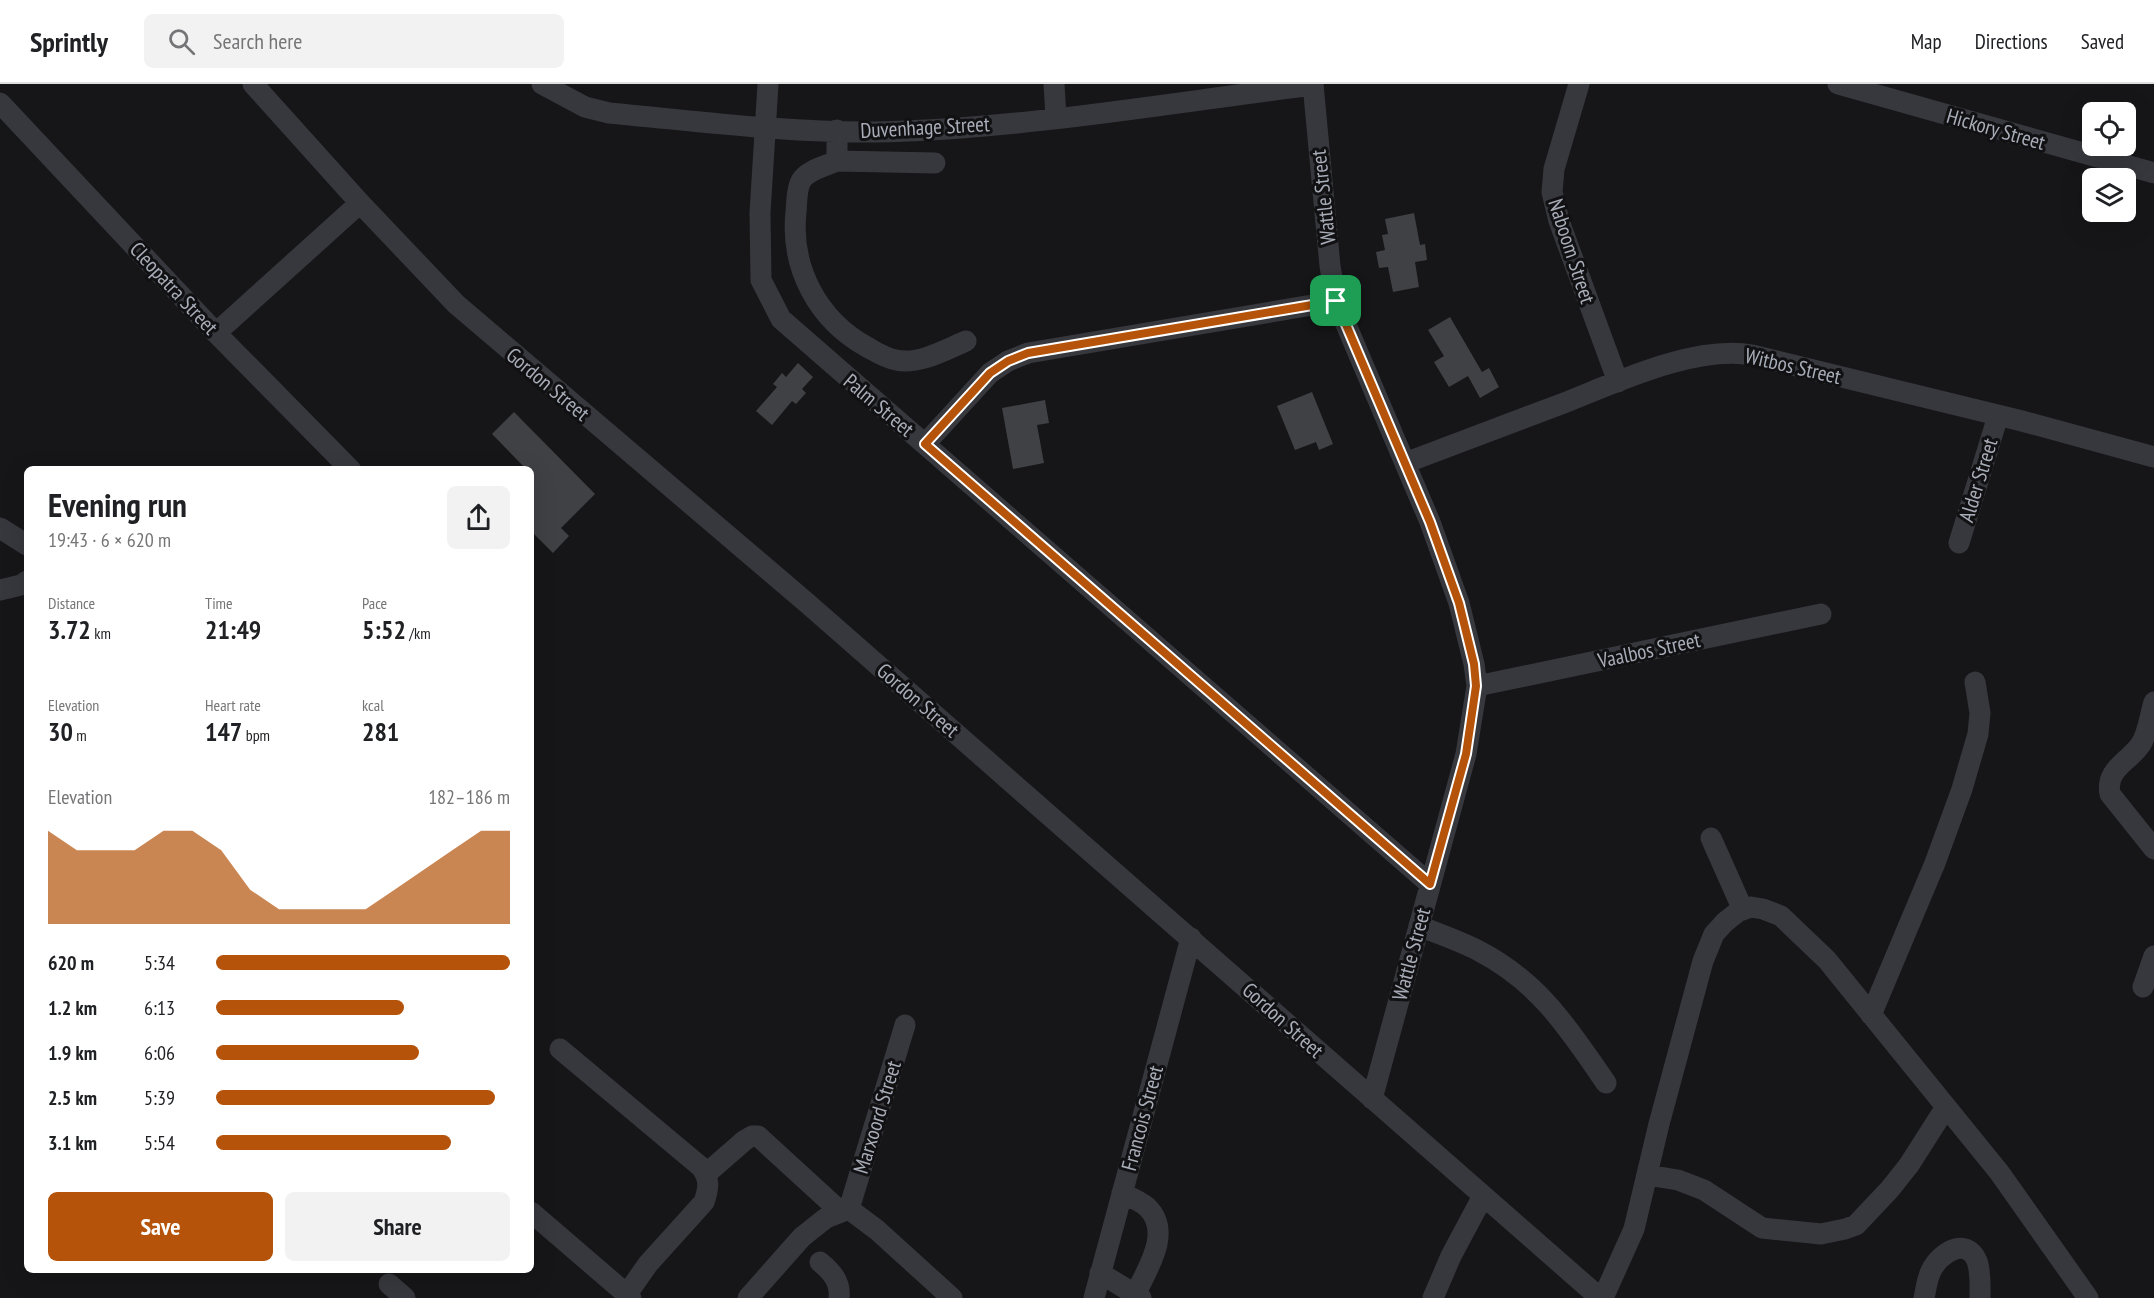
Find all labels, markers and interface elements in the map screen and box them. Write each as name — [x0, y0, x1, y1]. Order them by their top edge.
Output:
search box — [144, 14, 564, 68]
text: Sprintly — [30, 23, 108, 60]
icon: search — [165, 25, 198, 58]
text: Search here — [213, 27, 302, 55]
text: Map — [1911, 28, 1942, 55]
text: Directions — [1975, 28, 2048, 55]
text: Saved — [2081, 28, 2124, 55]
street label: Hickory Street — [1944, 102, 2049, 156]
map controls — [2082, 102, 2136, 222]
button: locate — [2082, 102, 2136, 156]
street label: Duvenhage Street — [860, 110, 991, 144]
street label: Wattle Street — [1305, 148, 1341, 246]
button: layers — [2082, 168, 2136, 222]
street label: Naboom Street — [1542, 195, 1602, 307]
street label: Cleopatra Street — [124, 236, 224, 340]
pin — [1310, 275, 1361, 326]
icon: arrive — [1319, 284, 1352, 317]
street label: Gordon Street — [501, 341, 595, 427]
street label: Witbos Street — [1742, 342, 1844, 390]
street label: Palm Street — [838, 368, 920, 442]
street label: Alder Street — [1952, 435, 2004, 525]
text: Evening run — [48, 483, 187, 526]
button: share — [447, 486, 510, 549]
text: 19:43 · 6 × 620 m — [48, 527, 171, 553]
text: Distance — [48, 593, 95, 613]
text: Time — [205, 593, 233, 613]
text: Pace — [362, 593, 387, 613]
text: 3.72 — [48, 613, 91, 646]
text: 21:49 — [205, 613, 261, 646]
text: 5:52 — [362, 613, 406, 646]
text: km — [91, 623, 111, 643]
text: /km — [406, 623, 431, 643]
street label: Vaalbos Street — [1594, 626, 1703, 674]
street label: Gordon Street — [871, 657, 965, 743]
text: Elevation — [48, 695, 99, 715]
text: Heart rate — [205, 695, 261, 715]
text: kcal — [362, 695, 384, 715]
text: 30 — [48, 715, 73, 748]
text: 147 — [205, 715, 242, 748]
text: 281 — [362, 715, 399, 748]
text: m — [73, 725, 87, 745]
text: bpm — [242, 725, 270, 745]
text: Elevation — [48, 784, 112, 810]
text: 182–186 m — [428, 784, 510, 810]
street label: Wattle Street — [1386, 904, 1436, 1003]
text: 620 m — [48, 950, 94, 976]
text: 5:34 — [144, 950, 175, 976]
street label: Gordon Street — [1237, 976, 1330, 1064]
text: 1.2 km — [48, 995, 97, 1021]
text: 6:13 — [144, 995, 175, 1021]
text: 1.9 km — [48, 1040, 97, 1066]
text: 6:06 — [144, 1040, 175, 1066]
street label: Marxoord Street — [847, 1057, 907, 1177]
street label: Francois Street — [1115, 1062, 1169, 1174]
text: 2.5 km — [48, 1085, 97, 1111]
text: 5:39 — [144, 1085, 175, 1111]
text: 3.1 km — [48, 1130, 97, 1156]
text: 5:54 — [144, 1130, 175, 1156]
button: Save — [48, 1192, 273, 1261]
button: Share — [285, 1192, 510, 1261]

